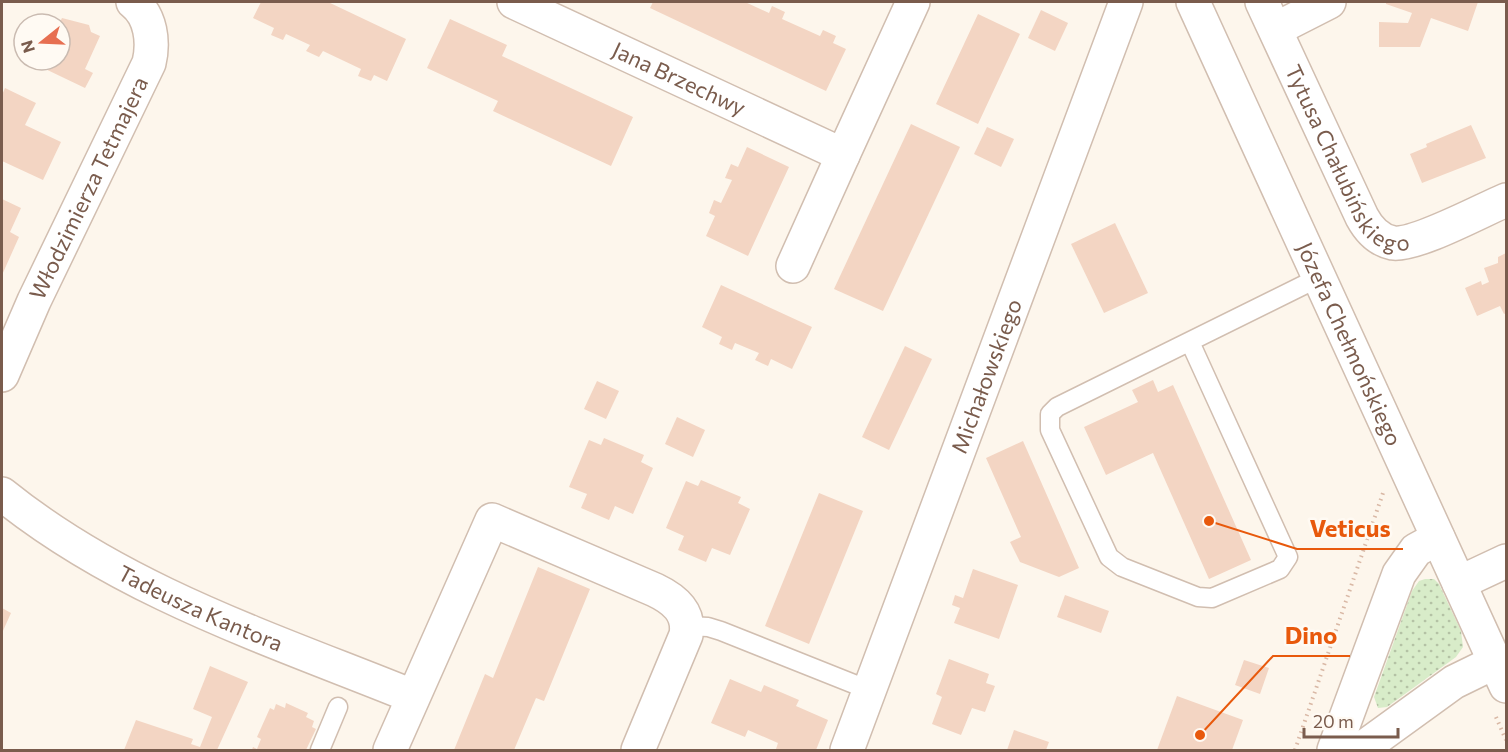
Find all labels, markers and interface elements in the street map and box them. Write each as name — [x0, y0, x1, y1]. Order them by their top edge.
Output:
north arrow — [12, 12, 72, 72]
street label: Jana Brzechwy — [608, 36, 750, 121]
text: N — [16, 38, 38, 55]
street label: Tytusa Chałubińskiego — [1280, 60, 1411, 257]
street label: Włodzimierza Tetmajera — [23, 72, 153, 304]
street label: Józefa Chełmońskiego — [1292, 238, 1408, 450]
street label: Michałowskiego — [945, 295, 1027, 457]
callout: Veticus — [1297, 507, 1403, 549]
text: Veticus — [1309, 513, 1391, 542]
street label: Tadeusza Kantora — [114, 559, 287, 657]
callout: Dino — [1273, 614, 1350, 656]
text: Dino — [1285, 620, 1337, 649]
scale bar — [1304, 701, 1398, 739]
text: 20 m — [1313, 710, 1354, 732]

